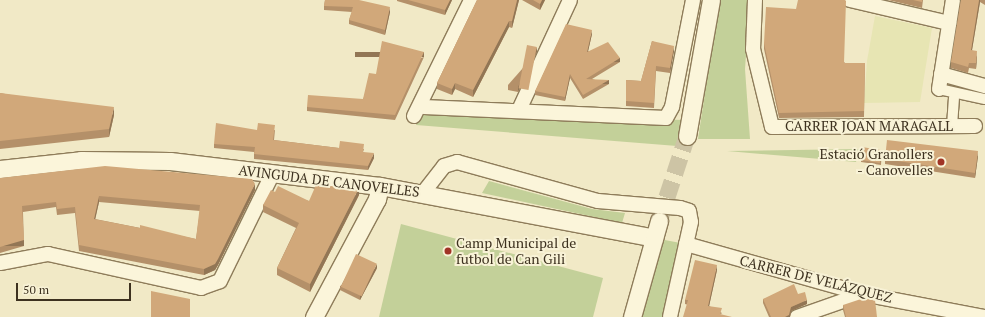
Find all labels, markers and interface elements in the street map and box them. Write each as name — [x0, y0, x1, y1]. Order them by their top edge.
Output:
street label: CARRER JOAN MARAGALL — [785, 118, 953, 134]
place label: Estació Granollers - Canovelles — [820, 146, 933, 178]
marker: Estació Granollers - Canovelles — [936, 157, 946, 167]
street label: AVINGUDA DE CANOVELLES — [237, 162, 421, 200]
place label: Camp Municipal de futbol de Can Gili — [456, 235, 576, 268]
marker: Camp Municipal de futbol de Can Gili — [443, 246, 453, 256]
street label: CARRER DE VELÁZQUEZ — [738, 252, 894, 306]
scale bar — [18, 275, 133, 301]
text: 50 m — [23, 282, 49, 297]

